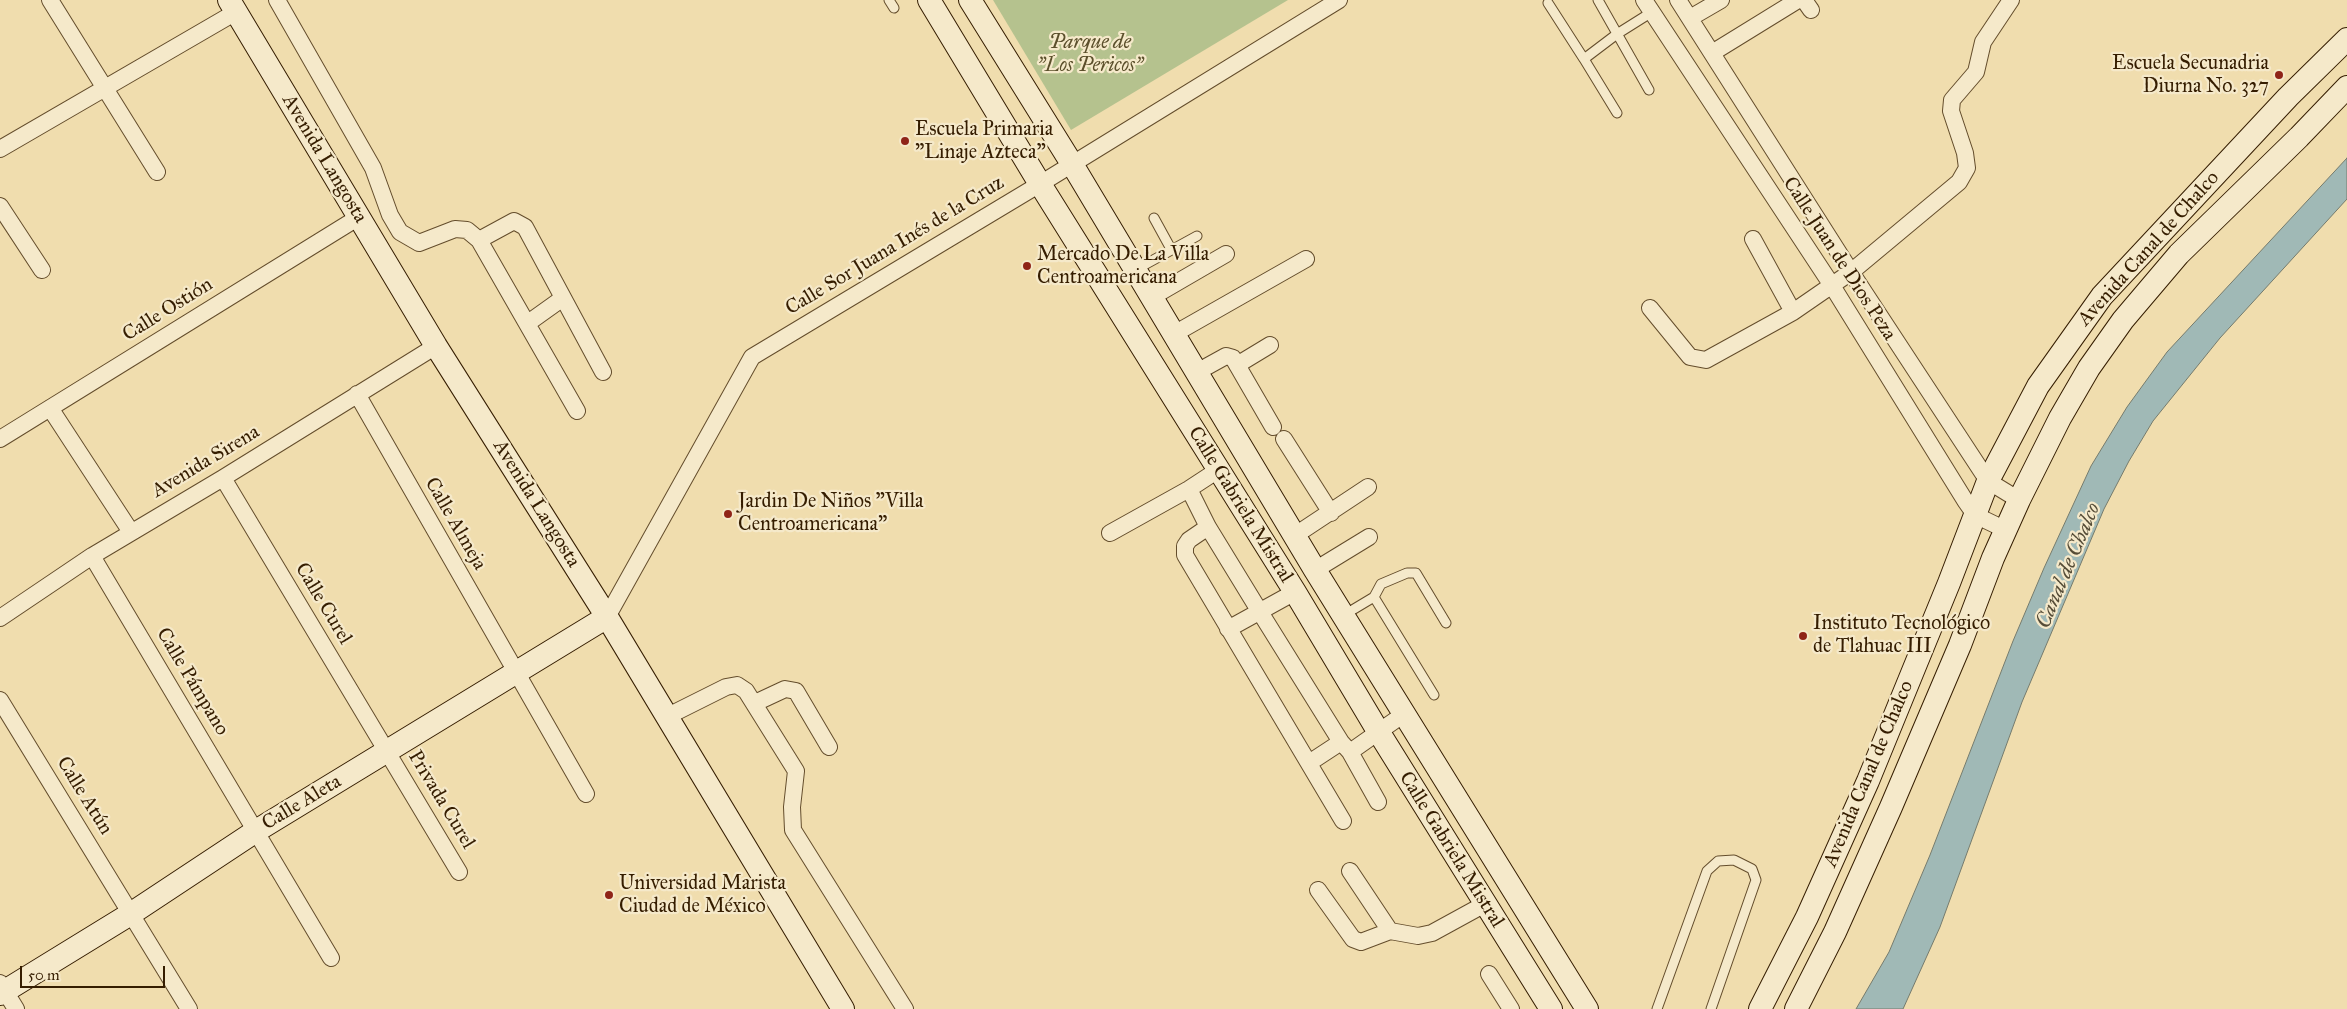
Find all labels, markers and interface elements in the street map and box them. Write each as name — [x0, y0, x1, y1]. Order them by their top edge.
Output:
park label: Parque de "Los Pericos" — [1037, 31, 1143, 78]
place label: Escuela Secunadria Diurna No. 327 — [2112, 52, 2269, 99]
marker: Escuela Secunadria Diurna No. 327 — [2273, 69, 2285, 81]
street label: Avenida Langosta — [276, 90, 372, 228]
place label: Escuela Primaria "Linaje Azteca" — [915, 118, 1053, 165]
marker: Escuela Primaria "Linaje Azteca" — [899, 135, 911, 147]
street label: Avenida Canal de Chalco — [2073, 167, 2225, 331]
street label: Calle Sor Juana Inés de la Cruz — [781, 171, 1009, 321]
street label: Calle Juan de Dios Peza — [1777, 173, 1901, 345]
place label: Mercado De La Villa Centroamericana — [1037, 243, 1209, 290]
marker: Mercado De La Villa Centroamericana — [1021, 260, 1033, 272]
street label: Calle Ostión — [119, 273, 217, 347]
street label: Avenida Sirena — [148, 420, 264, 504]
street label: Calle Gabriela Mistral — [1182, 423, 1298, 587]
street label: Avenida Langosta — [487, 436, 585, 572]
street label: Calle Almeja — [419, 474, 491, 574]
place label: Jardin De Niños "Villa Centroamericana" — [738, 490, 924, 537]
water label: Canal de Chalco — [2031, 499, 2107, 633]
marker: Jardin De Niños "Villa Centroamericana" — [722, 508, 734, 520]
street label: Calle Curel — [289, 559, 357, 649]
place label: Instituto Tecnológico de Tlahuac III — [1813, 612, 1990, 659]
street label: Calle Pámpano — [150, 624, 234, 740]
marker: Instituto Tecnológico de Tlahuac III — [1797, 630, 1809, 642]
street label: Avenida Canal de Chalco — [1819, 677, 1919, 871]
street label: Privada Curel — [402, 747, 480, 853]
street label: Calle Atún — [51, 753, 117, 839]
street label: Calle Gabriela Mistral — [1393, 768, 1509, 932]
street label: Calle Aleta — [258, 770, 346, 836]
place label: Universidad Marista Ciudad de México — [619, 872, 786, 919]
marker: Universidad Marista Ciudad de México — [603, 889, 615, 901]
scale bar — [22, 956, 168, 988]
text: 50 m — [28, 966, 60, 984]

